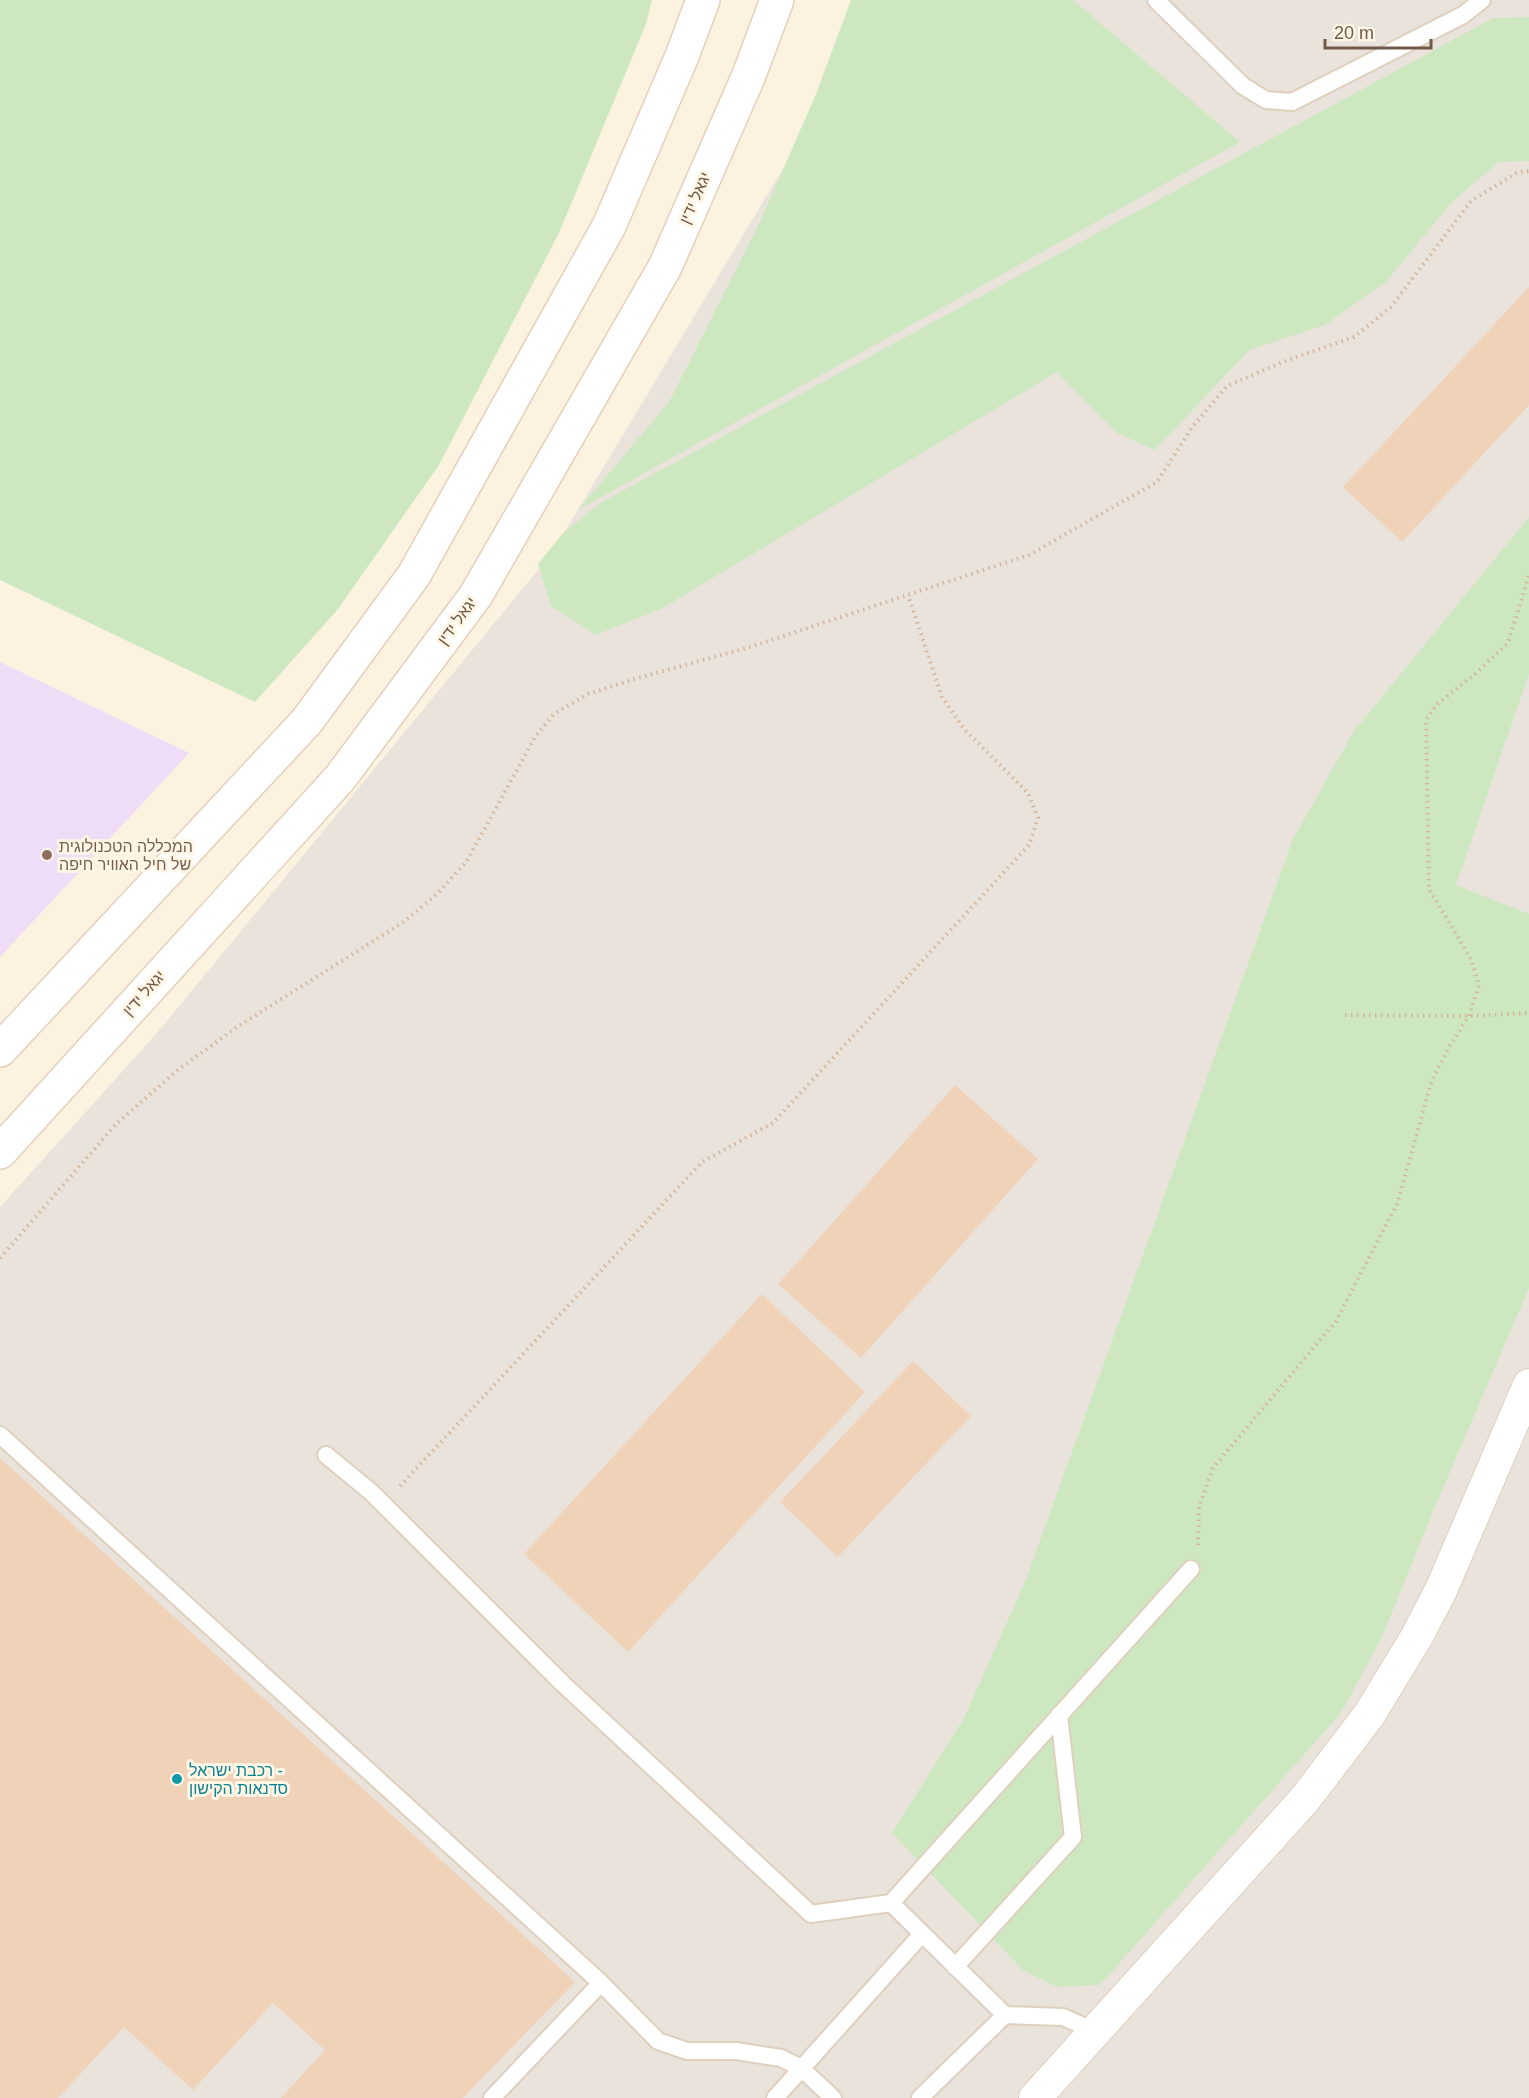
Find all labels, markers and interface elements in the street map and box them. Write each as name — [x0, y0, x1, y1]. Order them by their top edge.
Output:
scale bar — [1325, 12, 1432, 50]
text: 20 m — [1334, 23, 1374, 43]
street label: יגאל ידין — [676, 170, 714, 226]
street label: יגאל ידין — [434, 594, 480, 648]
place label: המכללה הטכנולוגית של חיל האוויר חיפה — [59, 838, 193, 873]
marker: המכללה הטכנולוגית של חיל האוויר חיפה — [40, 848, 54, 862]
street label: יגאל ידין — [119, 967, 169, 1019]
place label: רכבת ישראל - סדנאות הקישון — [189, 1762, 288, 1797]
marker: רכבת ישראל - סדנאות הקישון — [170, 1772, 184, 1786]

